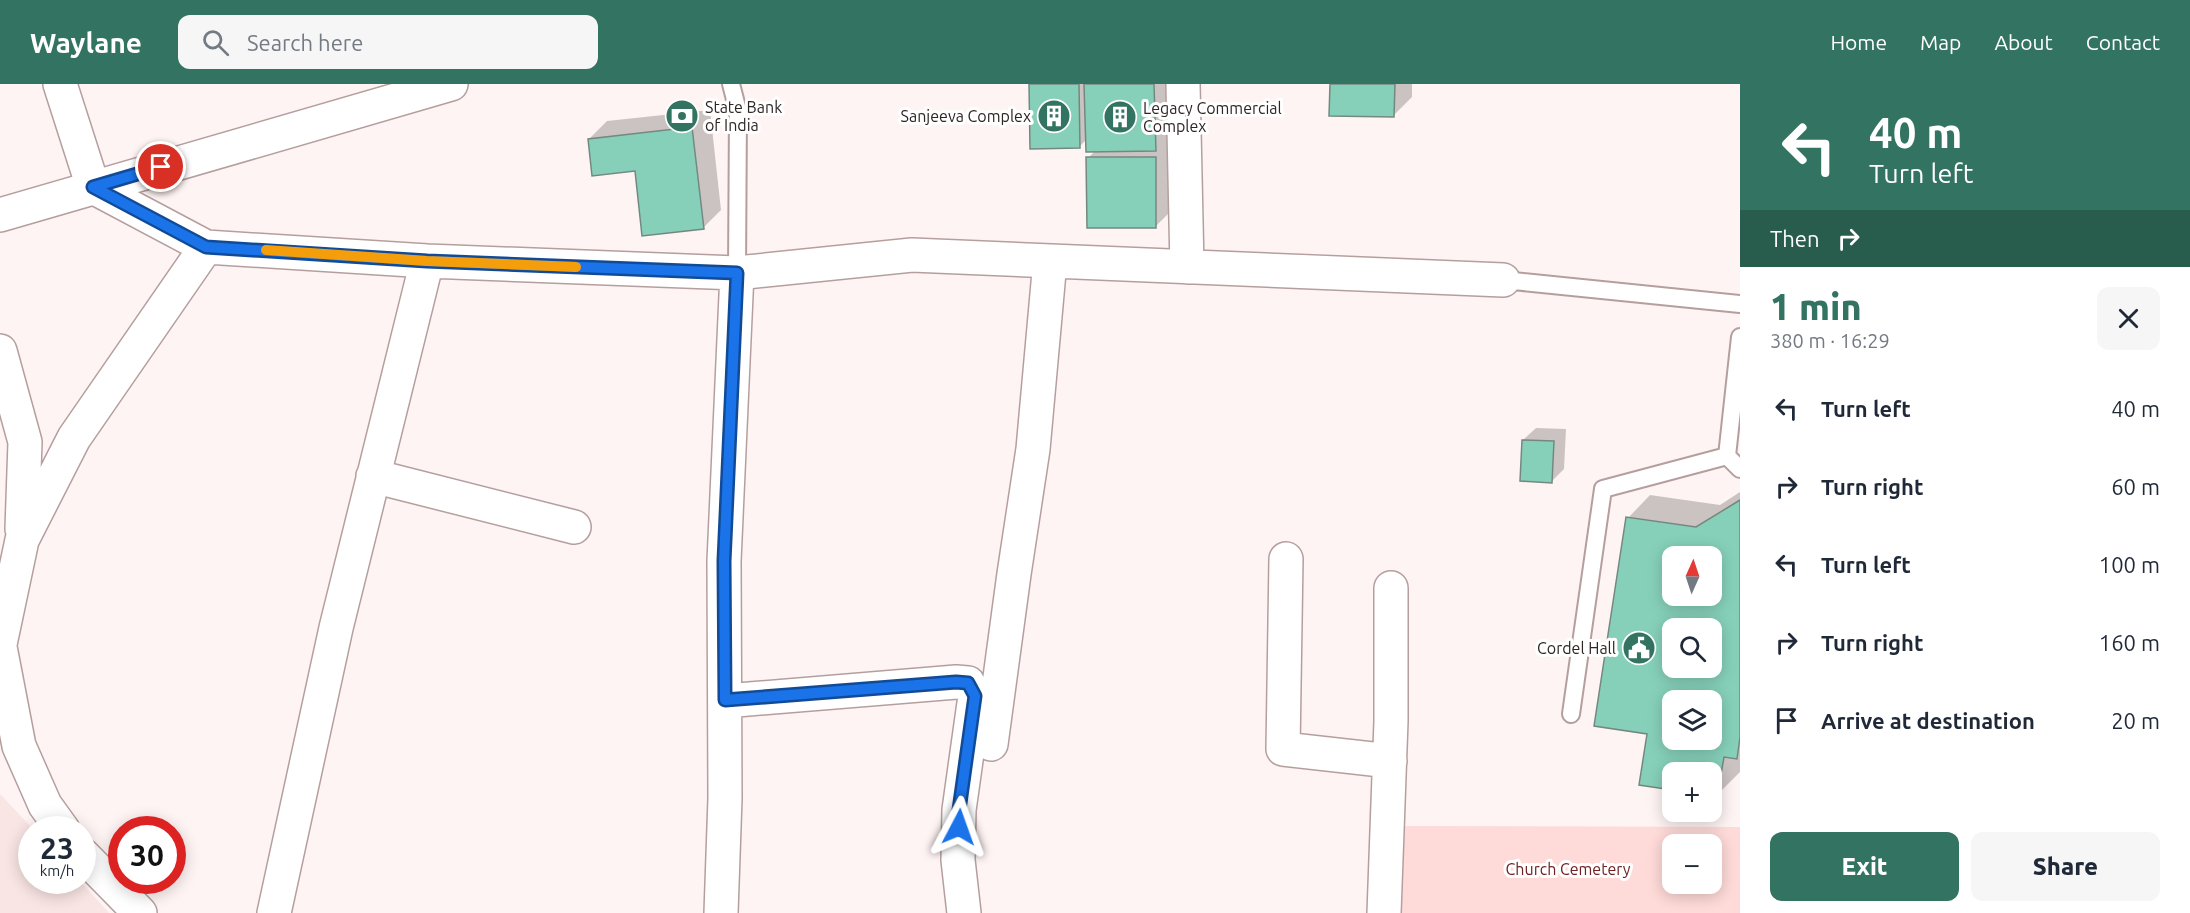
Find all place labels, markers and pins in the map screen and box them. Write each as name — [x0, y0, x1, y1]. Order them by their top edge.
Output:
bank icon: State Bank of India — [664, 98, 700, 134]
place label: State Bank of India — [705, 98, 782, 134]
building icon: Sanjeeva Complex — [1036, 98, 1072, 134]
building icon: Legacy Commercial Complex — [1102, 99, 1138, 135]
place label: Legacy Commercial Complex — [1143, 99, 1282, 135]
place label: Sanjeeva Complex — [901, 107, 1031, 125]
pin — [135, 141, 186, 192]
public building icon: Cordel Hall — [1621, 630, 1657, 666]
place label: Cordel Hall — [1537, 639, 1616, 657]

